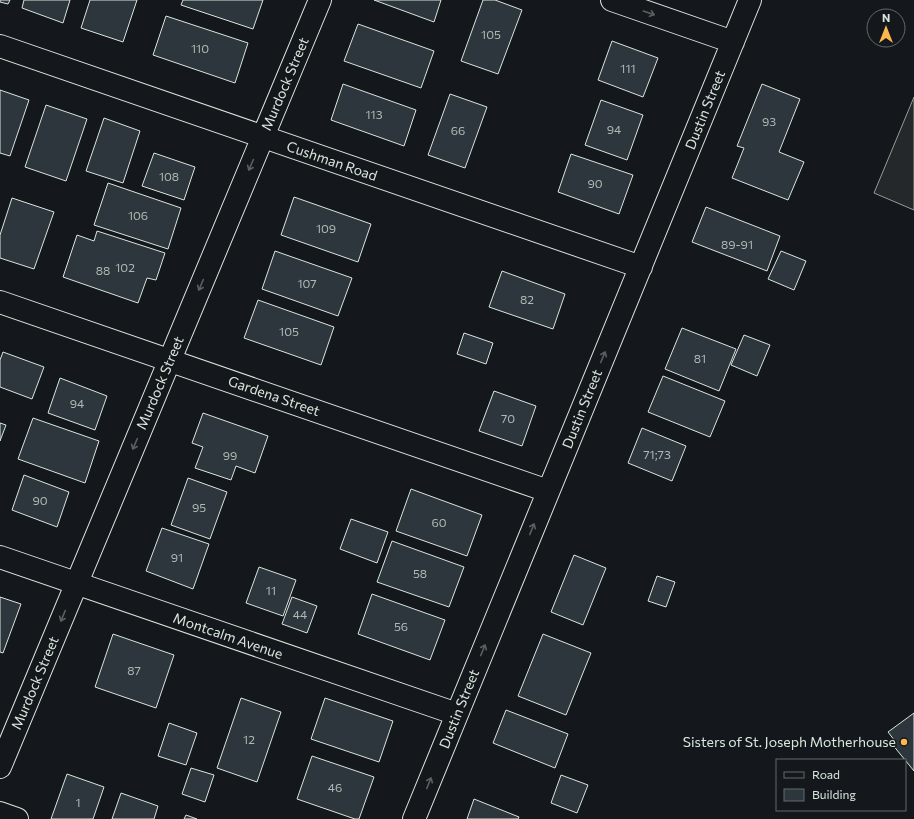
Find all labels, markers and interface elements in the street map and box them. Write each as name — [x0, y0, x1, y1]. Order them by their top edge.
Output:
north arrow — [866, 8, 906, 48]
one-way arrow — [642, 9, 654, 17]
text: N — [882, 11, 890, 24]
house number: 105 — [481, 27, 501, 41]
street label: Murdock Street — [257, 34, 312, 133]
house number: 110 — [191, 41, 209, 55]
house number: 111 — [620, 61, 636, 75]
street label: Dustin Street — [681, 67, 728, 152]
house number: 113 — [365, 107, 383, 121]
house number: 93 — [762, 114, 776, 128]
house number: 94 — [607, 122, 621, 136]
house number: 66 — [451, 123, 465, 137]
street label: Cushman Road — [285, 137, 380, 184]
one-way arrow — [246, 159, 254, 171]
house number: 108 — [159, 169, 179, 183]
house number: 90 — [587, 176, 603, 190]
house number: 106 — [128, 208, 148, 222]
house number: 109 — [316, 221, 336, 235]
house number: 89-91 — [721, 237, 753, 251]
house number: 102 — [115, 260, 135, 274]
house number: 88 — [96, 263, 110, 277]
house number: 107 — [297, 276, 317, 290]
one-way arrow — [197, 279, 204, 291]
house number: 82 — [520, 292, 534, 306]
house number: 105 — [279, 324, 299, 338]
street label: Murdock Street — [132, 333, 187, 432]
house number: 81 — [694, 351, 706, 365]
one-way arrow — [600, 352, 608, 364]
street label: Dustin Street — [558, 366, 605, 451]
street label: Gardena Street — [226, 372, 323, 419]
house number: 94 — [70, 396, 84, 410]
house number: 70 — [501, 411, 515, 425]
one-way arrow — [130, 437, 138, 449]
house number: 71;73 — [643, 447, 671, 462]
house number: 99 — [223, 448, 237, 462]
house number: 90 — [32, 493, 48, 507]
house number: 95 — [192, 500, 206, 514]
house number: 60 — [431, 515, 447, 529]
one-way arrow — [529, 524, 537, 536]
house number: 91 — [171, 550, 183, 564]
house number: 58 — [413, 566, 427, 580]
house number: 11 — [266, 583, 276, 597]
house number: 44 — [293, 607, 307, 621]
one-way arrow — [59, 609, 66, 621]
street label: Montcalm Avenue — [171, 609, 285, 662]
house number: 56 — [394, 619, 408, 633]
street label: Murdock Street — [7, 633, 62, 732]
one-way arrow — [480, 644, 488, 656]
house number: 87 — [127, 663, 141, 677]
street label: Dustin Street — [435, 666, 482, 751]
house number: 12 — [243, 732, 255, 746]
place label: Sisters of St. Joseph Motherhouse — [683, 733, 896, 750]
marker: Sisters of St. Joseph Motherhouse — [899, 737, 909, 747]
legend — [776, 759, 906, 811]
text: Road — [812, 767, 840, 781]
one-way arrow — [425, 777, 433, 789]
house number: 46 — [328, 780, 342, 794]
text: Building — [812, 787, 856, 801]
house number: 1 — [75, 795, 81, 809]

